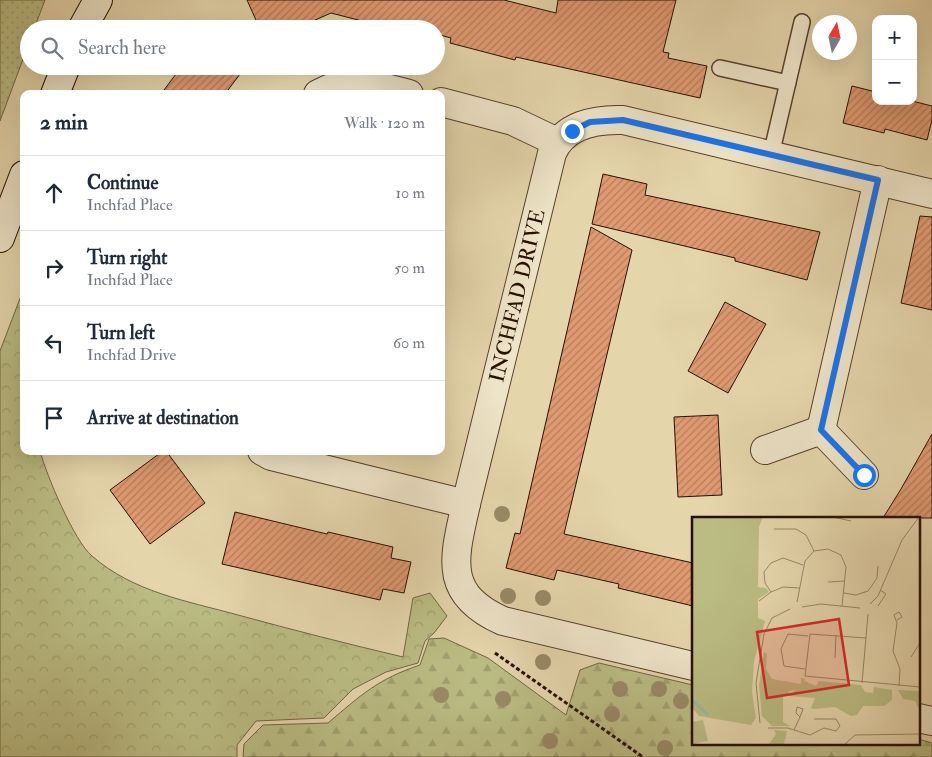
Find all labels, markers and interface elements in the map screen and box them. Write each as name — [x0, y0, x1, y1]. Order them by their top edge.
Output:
north arrow — [812, 15, 857, 60]
map controls — [872, 15, 917, 105]
button: + — [872, 15, 917, 60]
search box — [20, 20, 445, 75]
icon: search — [38, 34, 66, 62]
text: Search here — [78, 36, 166, 60]
button: − — [872, 60, 917, 105]
text: 2 min — [40, 109, 88, 136]
text: Walk · 120 m — [344, 113, 425, 133]
route end — [561, 120, 584, 143]
text: Continue — [87, 171, 158, 195]
icon: ahead — [40, 179, 68, 207]
text: 10 m — [395, 183, 425, 203]
text: Inchfad Place — [87, 195, 173, 215]
street label: INCHFAD DRIVE — [483, 207, 552, 385]
text: Turn right — [87, 246, 167, 270]
icon: right — [40, 254, 68, 282]
text: 50 m — [394, 258, 425, 278]
text: Inchfad Place — [87, 270, 173, 290]
text: Turn left — [87, 321, 155, 345]
icon: left — [40, 329, 68, 357]
text: 60 m — [393, 333, 425, 353]
text: Inchfad Drive — [87, 345, 176, 365]
icon: arrive — [40, 404, 68, 432]
text: Arrive at destination — [87, 406, 239, 430]
route start — [853, 464, 876, 487]
inset map — [692, 517, 920, 744]

